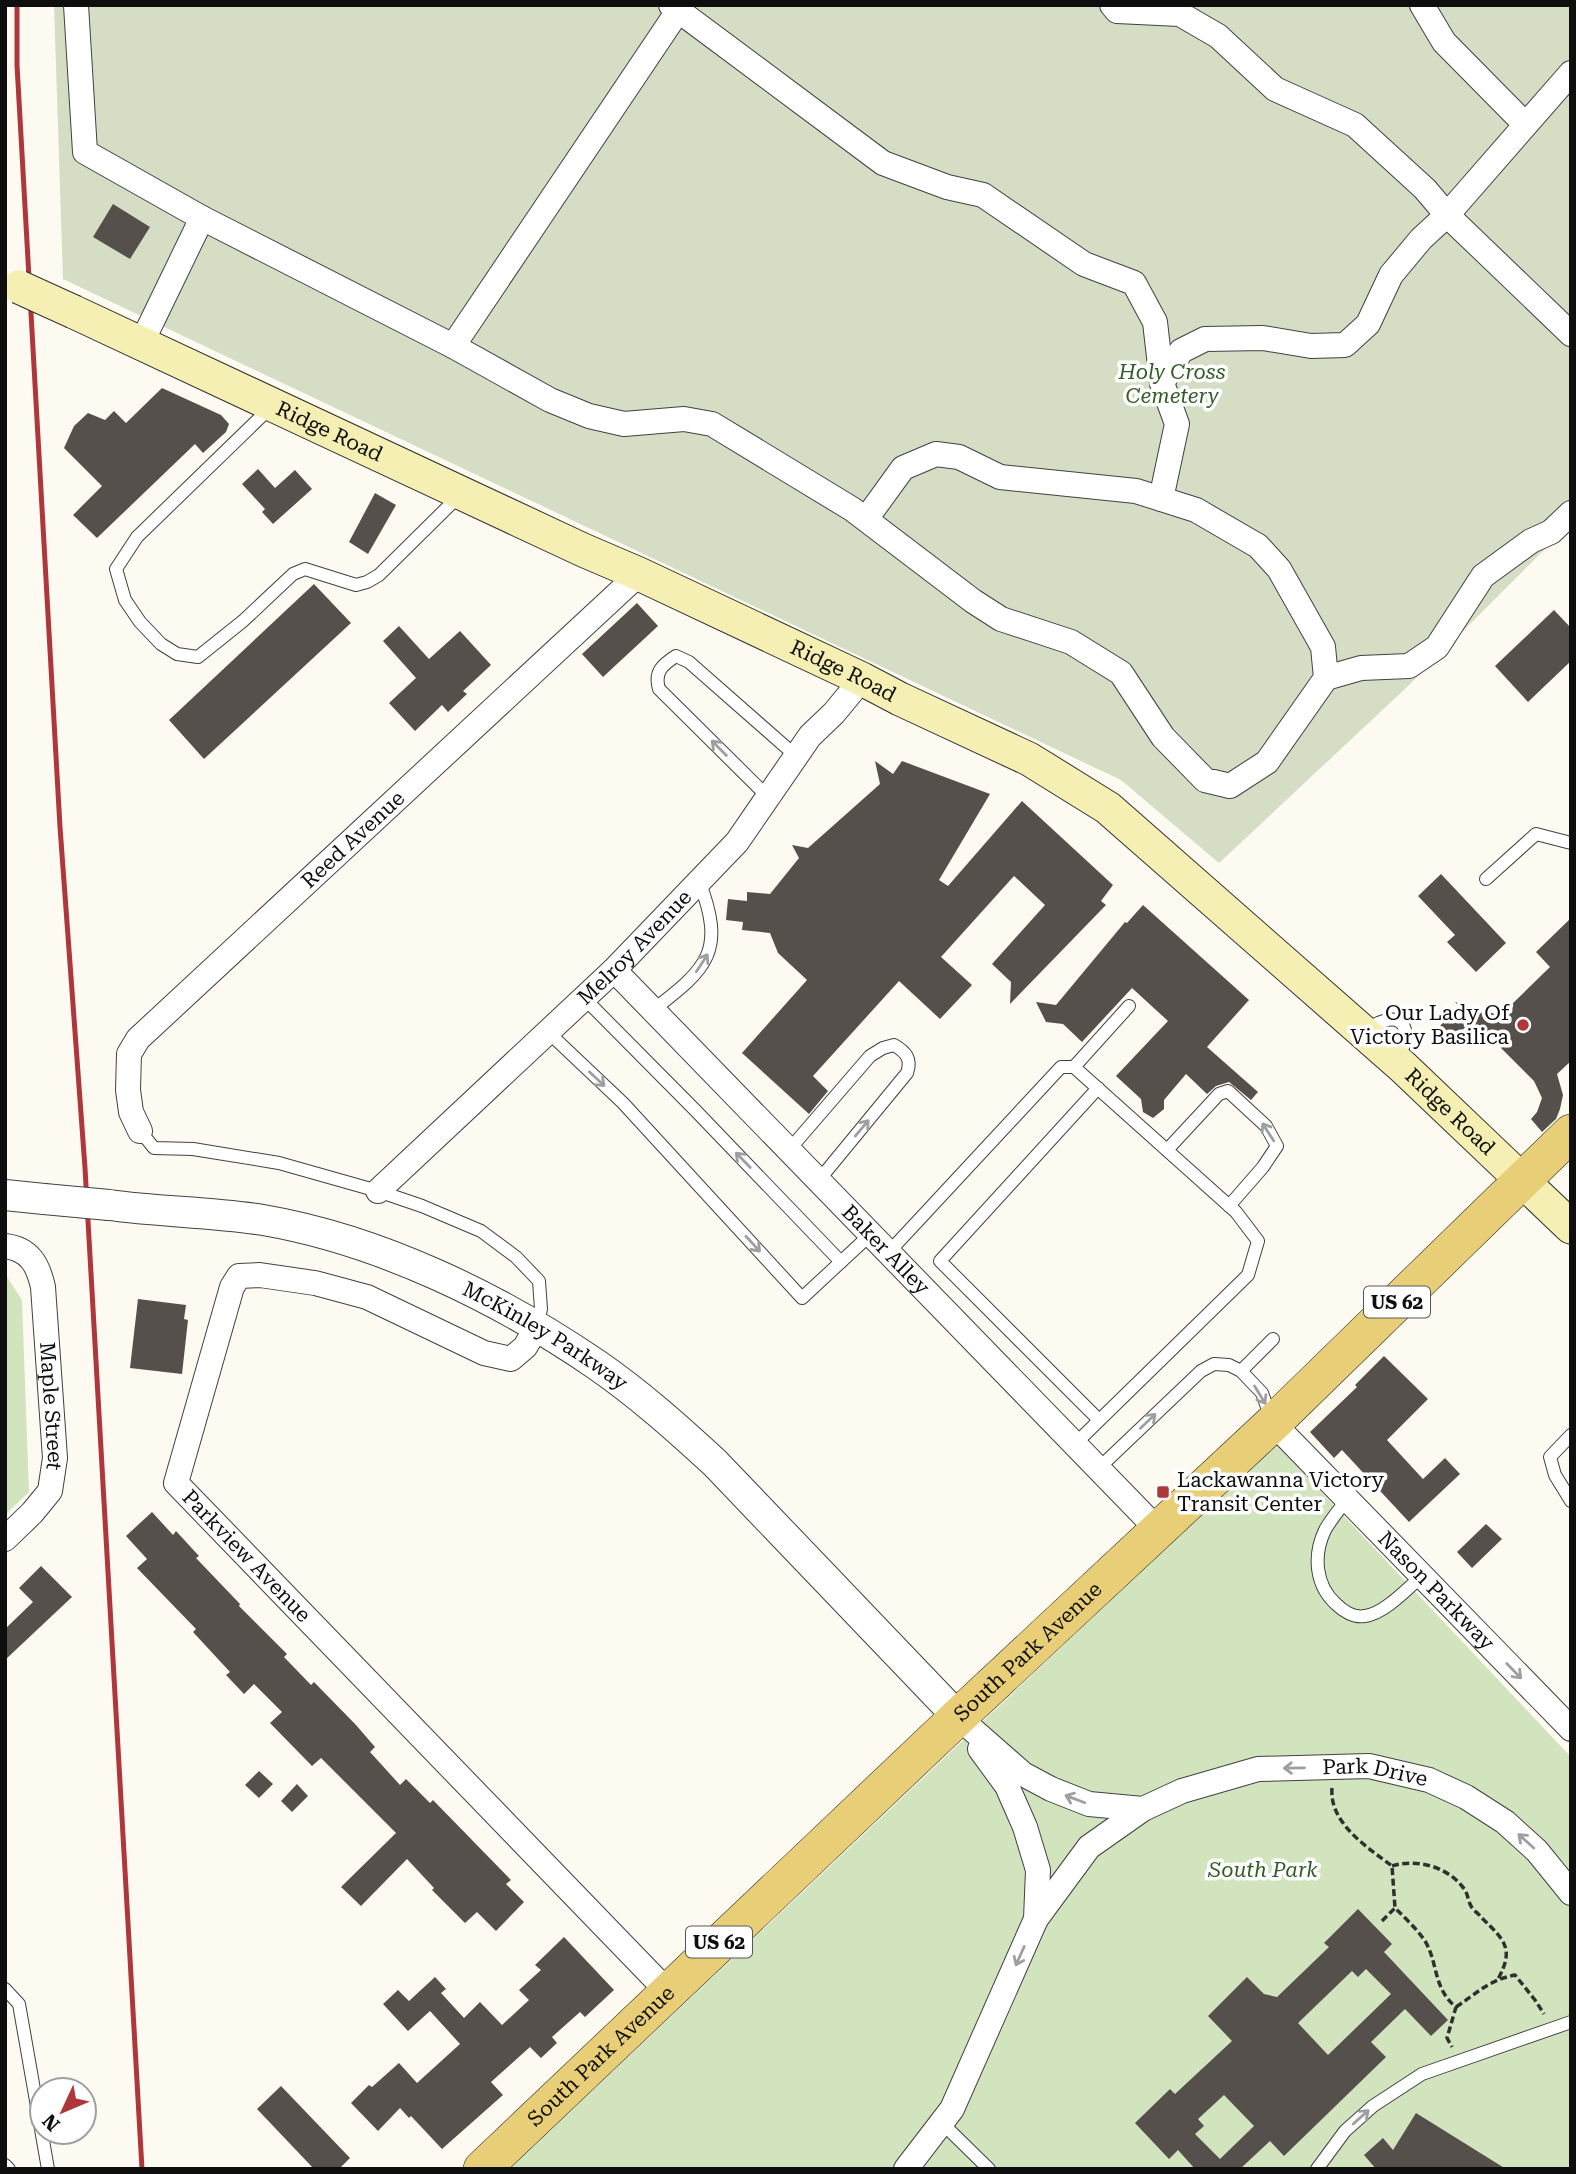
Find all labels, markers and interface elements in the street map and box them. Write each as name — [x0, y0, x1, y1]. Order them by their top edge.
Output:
park label: Holy Cross Cemetery — [1118, 360, 1226, 408]
street label: Ridge Road — [272, 396, 387, 467]
street label: Ridge Road — [787, 635, 901, 707]
one-way arrow — [710, 740, 727, 757]
street label: Reed Avenue — [297, 786, 409, 893]
street label: Melroy Avenue — [573, 885, 696, 1010]
one-way arrow — [696, 954, 710, 974]
place label: Our Lady Of Victory Basilica — [1350, 1001, 1510, 1049]
marker: Our Lady Of Victory Basilica — [1515, 1017, 1531, 1033]
street label: Ridge Road — [1400, 1064, 1500, 1160]
one-way arrow — [588, 1070, 605, 1087]
one-way arrow — [854, 1119, 870, 1137]
one-way arrow — [1261, 1123, 1276, 1142]
one-way arrow — [735, 1151, 751, 1169]
street label: Baker Alley — [837, 1200, 935, 1300]
one-way arrow — [745, 1235, 761, 1253]
street label: McKinley Parkway — [459, 1277, 633, 1395]
road number: US 62 — [1364, 1286, 1430, 1318]
street label: Maple Street — [35, 1341, 67, 1472]
one-way arrow — [1253, 1385, 1267, 1405]
one-way arrow — [1139, 1413, 1156, 1430]
place label: Lackawanna Victory Transit Center — [1177, 1468, 1385, 1516]
marker: Lackawanna Victory Transit Center — [1155, 1484, 1171, 1500]
street label: Parkview Avenue — [177, 1485, 316, 1627]
street label: Nason Parkway — [1373, 1526, 1500, 1655]
street label: South Park Avenue — [949, 1577, 1107, 1726]
one-way arrow — [1506, 1662, 1523, 1679]
street label: Park Drive — [1322, 1754, 1430, 1791]
one-way arrow — [1283, 1762, 1306, 1775]
one-way arrow — [1065, 1791, 1087, 1804]
one-way arrow — [1518, 1833, 1536, 1849]
park label: South Park — [1207, 1858, 1318, 1882]
road number: US 62 — [686, 1926, 752, 1958]
one-way arrow — [1013, 1945, 1026, 1966]
street label: South Park Avenue — [523, 1981, 679, 2131]
north arrow — [28, 2076, 98, 2146]
text: N — [38, 2109, 64, 2136]
one-way arrow — [1352, 2109, 1370, 2125]

